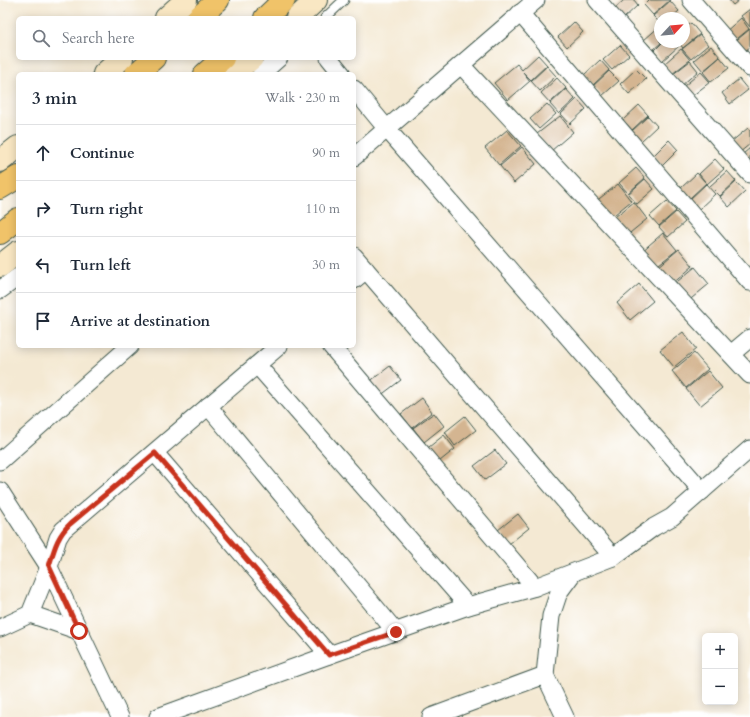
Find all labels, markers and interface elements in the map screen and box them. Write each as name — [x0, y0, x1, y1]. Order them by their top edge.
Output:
north arrow — [654, 12, 690, 48]
search box — [16, 16, 356, 60]
icon: search — [30, 27, 52, 49]
text: Search here — [62, 28, 135, 48]
text: 3 min — [32, 87, 77, 110]
text: Walk · 230 m — [265, 89, 340, 107]
icon: ahead — [32, 142, 54, 164]
text: Continue — [70, 143, 135, 163]
text: 90 m — [312, 144, 340, 162]
icon: right — [32, 198, 54, 220]
text: Turn right — [70, 199, 143, 219]
text: 110 m — [306, 200, 340, 218]
icon: left — [32, 254, 54, 276]
text: Turn left — [70, 255, 131, 275]
text: 30 m — [312, 256, 340, 274]
icon: arrive — [32, 310, 54, 332]
text: Arrive at destination — [70, 311, 210, 331]
route start — [70, 622, 88, 640]
route end — [387, 623, 405, 641]
map controls — [702, 633, 738, 705]
button: + — [702, 633, 738, 669]
button: − — [702, 669, 738, 705]

